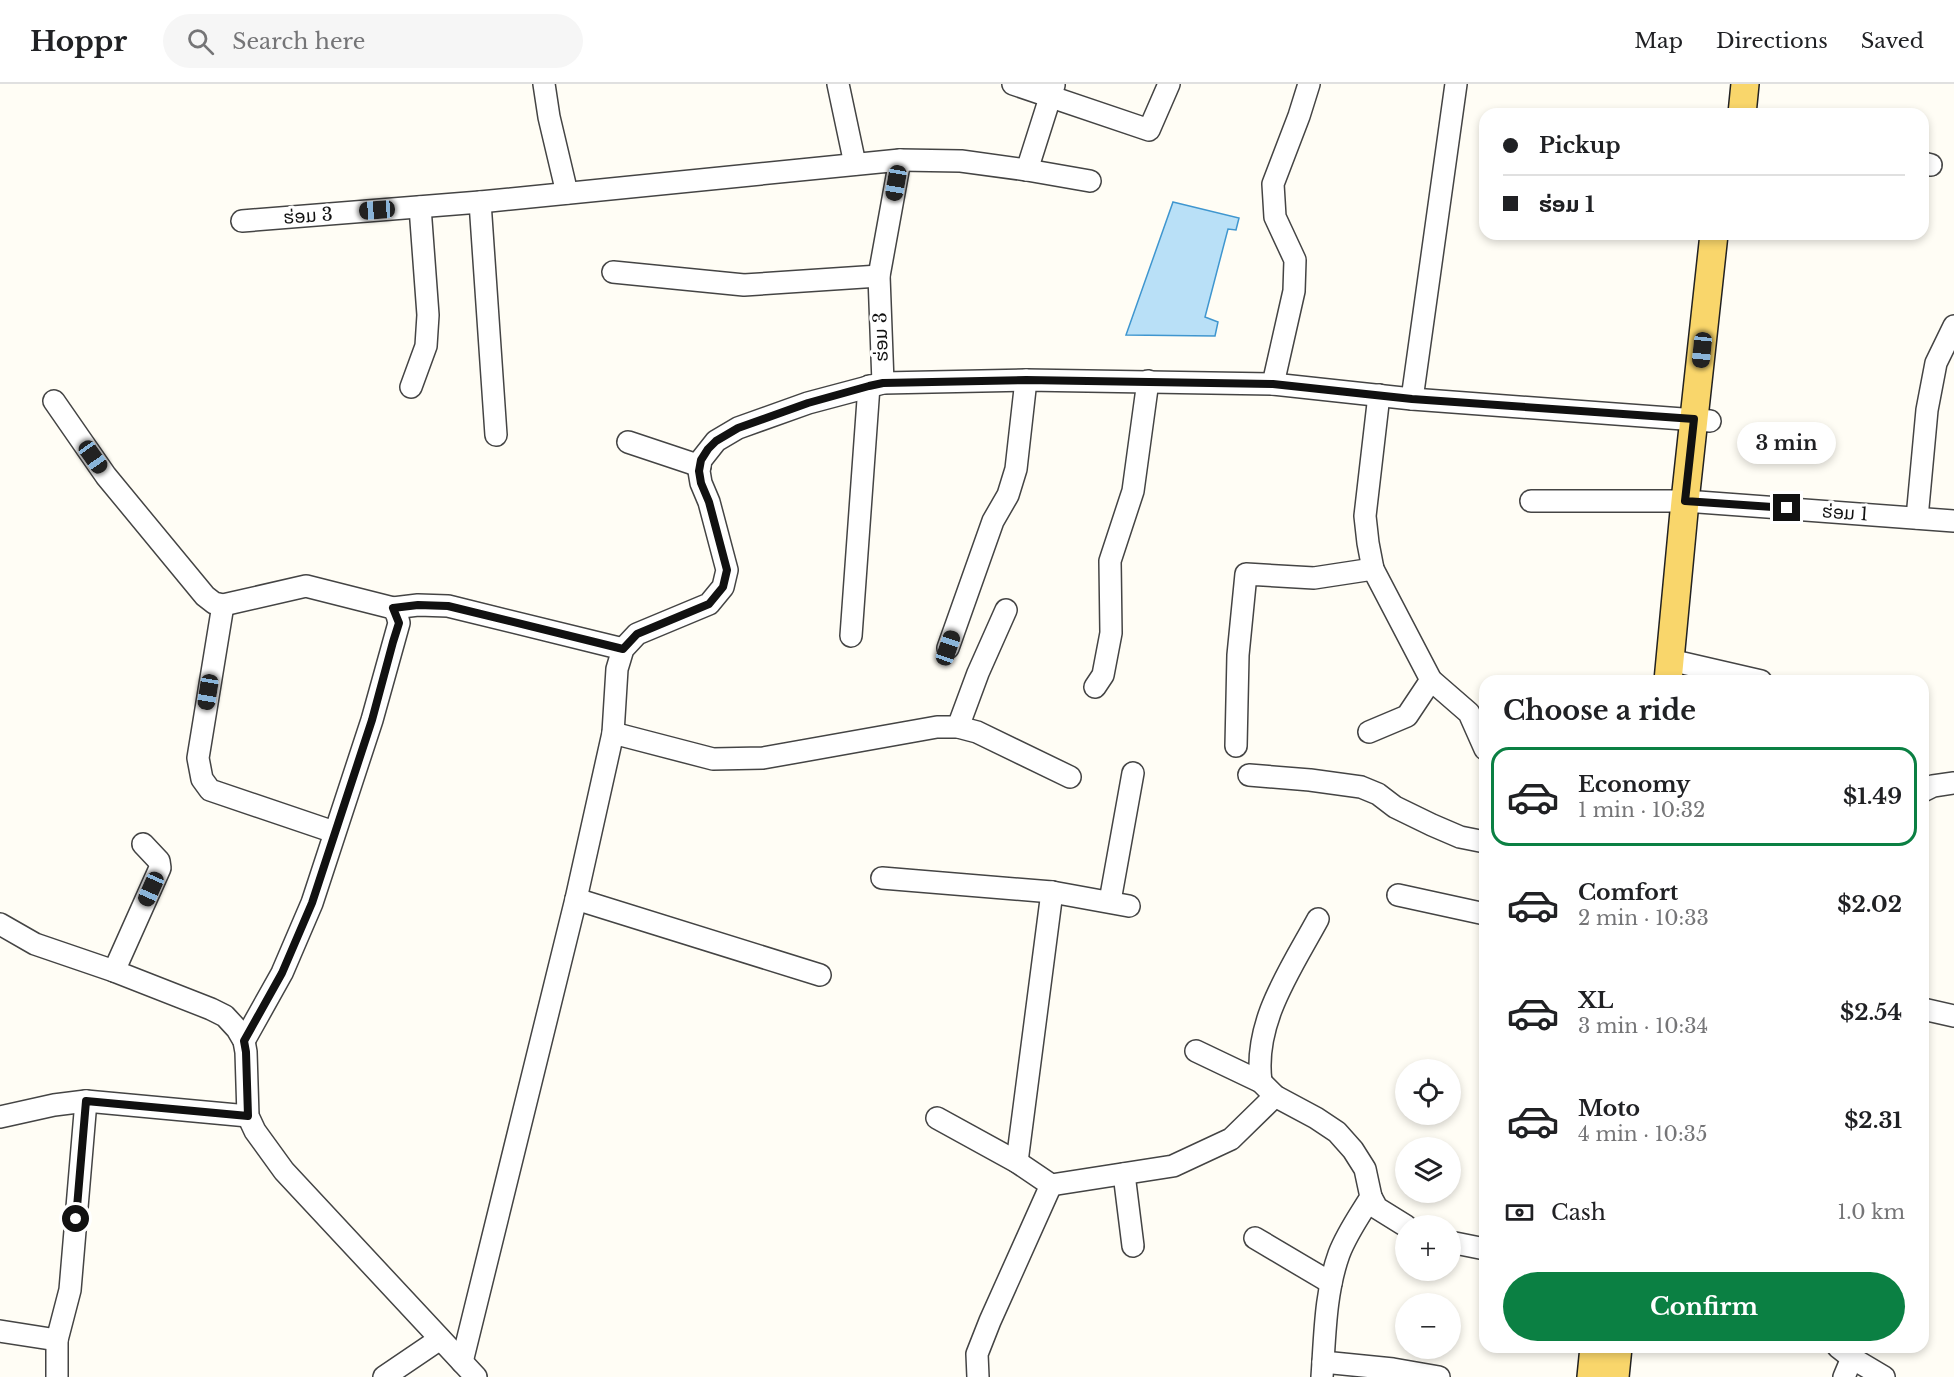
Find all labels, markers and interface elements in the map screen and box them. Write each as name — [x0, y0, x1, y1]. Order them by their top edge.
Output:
search box — [163, 14, 583, 68]
text: Hoppr — [30, 24, 127, 59]
icon: search — [184, 25, 217, 58]
text: Search here — [232, 28, 365, 55]
text: Map — [1634, 28, 1683, 54]
text: Directions — [1716, 28, 1828, 54]
text: Saved — [1861, 28, 1924, 54]
text: Pickup — [1539, 132, 1621, 159]
car — [884, 164, 908, 202]
text: ຮ່ອມ 1 — [1539, 191, 1595, 218]
car — [358, 200, 396, 220]
street label: ຮ່ອມ 3 — [283, 203, 333, 229]
street label: ຮ່ອມ 3 — [869, 312, 893, 362]
car — [1691, 331, 1713, 369]
callout: 3 min — [1738, 421, 1836, 463]
text: 3 min — [1756, 431, 1817, 455]
car — [75, 437, 111, 477]
route end — [1773, 494, 1800, 521]
street label: ຮ່ອມ 1 — [1821, 500, 1869, 526]
car — [934, 628, 962, 668]
car — [196, 673, 220, 711]
text: Choose a ride — [1503, 694, 1696, 727]
icon: car — [1506, 770, 1560, 824]
text: Economy — [1578, 771, 1690, 798]
text: $1.49 — [1843, 783, 1902, 810]
text: 1 min · 10:32 — [1578, 798, 1705, 822]
car — [135, 869, 167, 909]
icon: car — [1506, 878, 1560, 932]
text: Comfort — [1578, 879, 1678, 906]
text: $2.02 — [1837, 891, 1902, 918]
text: 2 min · 10:33 — [1578, 906, 1709, 930]
icon: car — [1506, 986, 1560, 1040]
text: XL — [1578, 987, 1613, 1014]
text: $2.54 — [1840, 999, 1902, 1026]
text: 3 min · 10:34 — [1578, 1014, 1708, 1038]
map controls — [1395, 1059, 1461, 1359]
button: locate — [1395, 1059, 1461, 1125]
icon: car — [1506, 1094, 1560, 1148]
text: Moto — [1578, 1095, 1640, 1122]
text: $2.31 — [1844, 1107, 1902, 1134]
text: 4 min · 10:35 — [1578, 1122, 1707, 1146]
button: layers — [1395, 1137, 1461, 1203]
icon: cash — [1503, 1196, 1536, 1229]
text: Cash — [1551, 1199, 1606, 1226]
text: 1.0 km — [1837, 1200, 1905, 1224]
route start — [62, 1205, 89, 1232]
button: + — [1395, 1215, 1461, 1281]
button: Confirm — [1503, 1272, 1905, 1341]
button: − — [1395, 1293, 1461, 1359]

